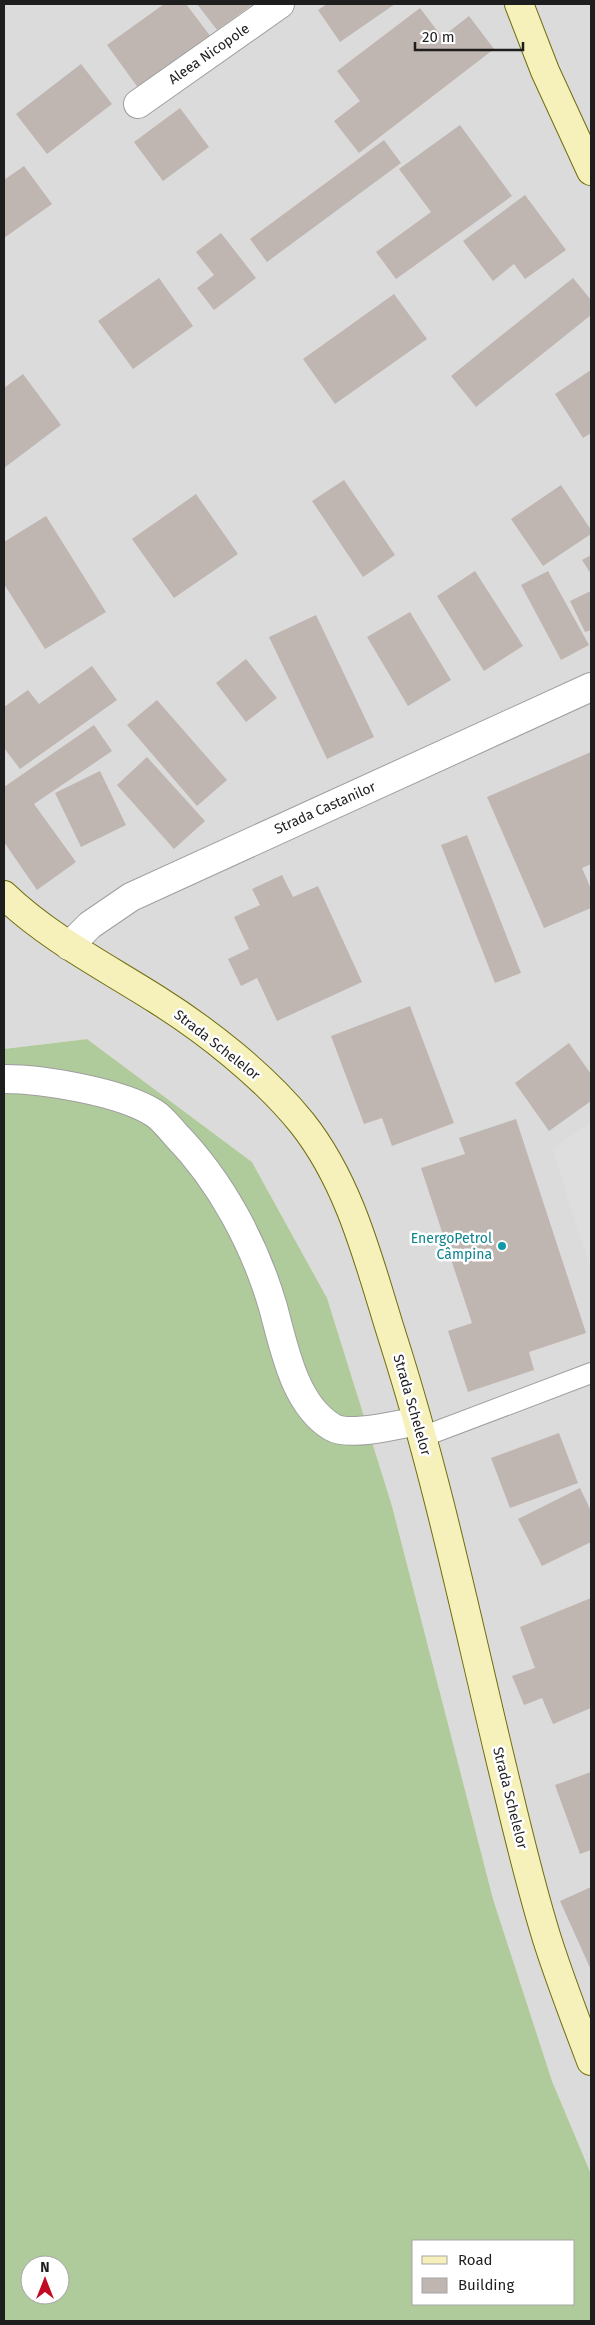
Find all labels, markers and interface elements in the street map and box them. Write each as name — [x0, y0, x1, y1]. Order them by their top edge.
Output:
street label: Aleea Nicopole — [165, 20, 253, 88]
scale bar — [415, 20, 522, 52]
text: 20 m — [422, 28, 455, 46]
street label: Strada Castanilor — [272, 778, 379, 838]
street label: Strada Schelelor — [171, 1006, 264, 1084]
place label: EnergoPetrol Câmpina — [411, 1230, 492, 1263]
marker: EnergoPetrol Câmpina — [496, 1240, 508, 1252]
street label: Strada Schelelor — [389, 1353, 435, 1458]
street label: Strada Schelelor — [489, 1745, 531, 1851]
legend — [412, 2240, 575, 2305]
text: Road — [458, 2251, 493, 2269]
north arrow — [20, 2255, 70, 2305]
text: N — [40, 2259, 50, 2276]
text: Building — [458, 2276, 514, 2294]

